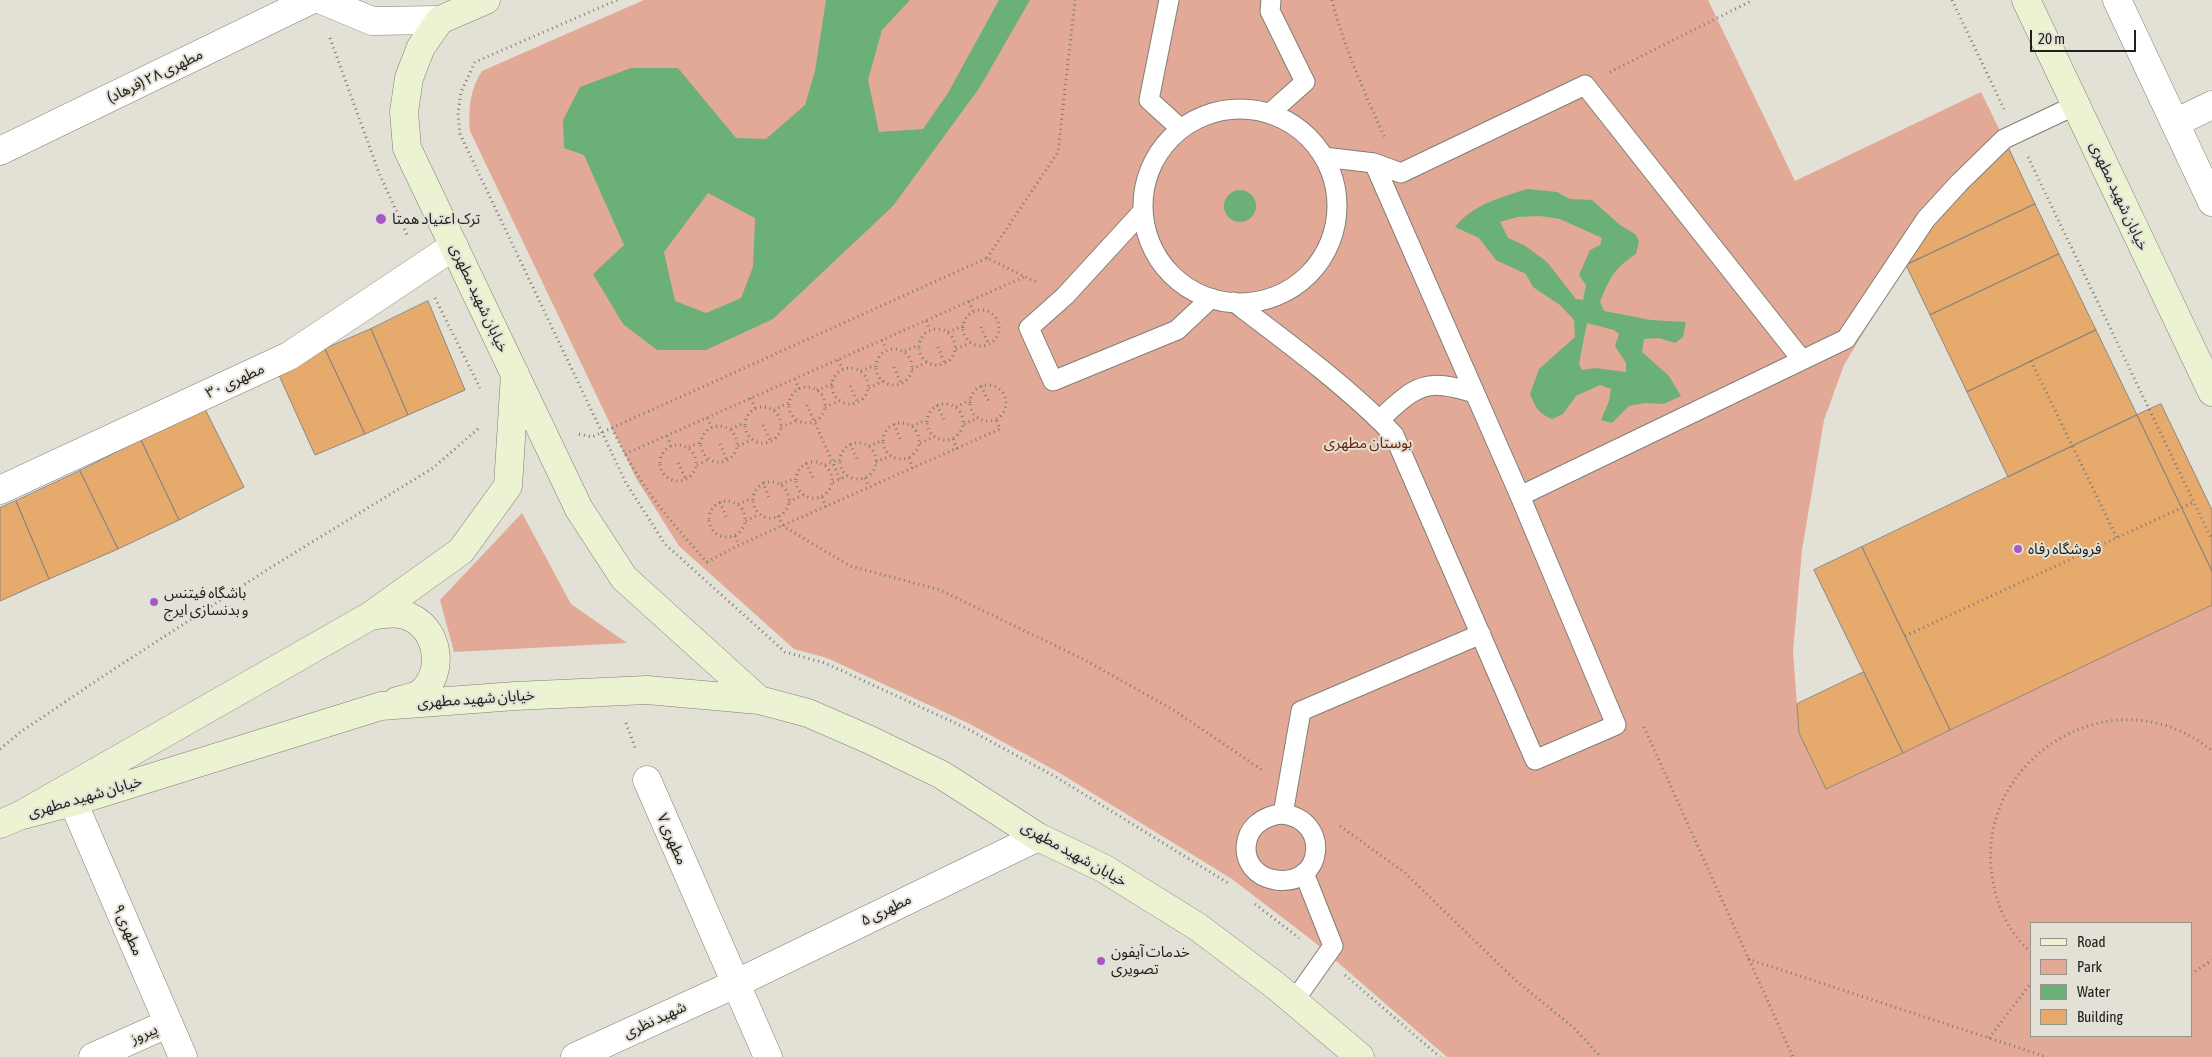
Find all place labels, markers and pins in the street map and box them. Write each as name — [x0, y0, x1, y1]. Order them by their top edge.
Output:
place label: ترک اعتیاد همتا — [392, 210, 480, 228]
marker: ترک اعتیاد همتا — [374, 212, 388, 226]
place label: فروشگاه رفاه — [2028, 540, 2101, 558]
marker: فروشگاه رفاه — [2012, 543, 2024, 555]
place label: باشگاه فیتنس و بدنسازی ایرج — [164, 584, 248, 619]
marker: باشگاه فیتنس و بدنسازی ایرج — [148, 596, 160, 608]
place label: خدمات آیفون تصویری — [1111, 943, 1190, 978]
marker: خدمات آیفون تصویری — [1095, 955, 1107, 967]

